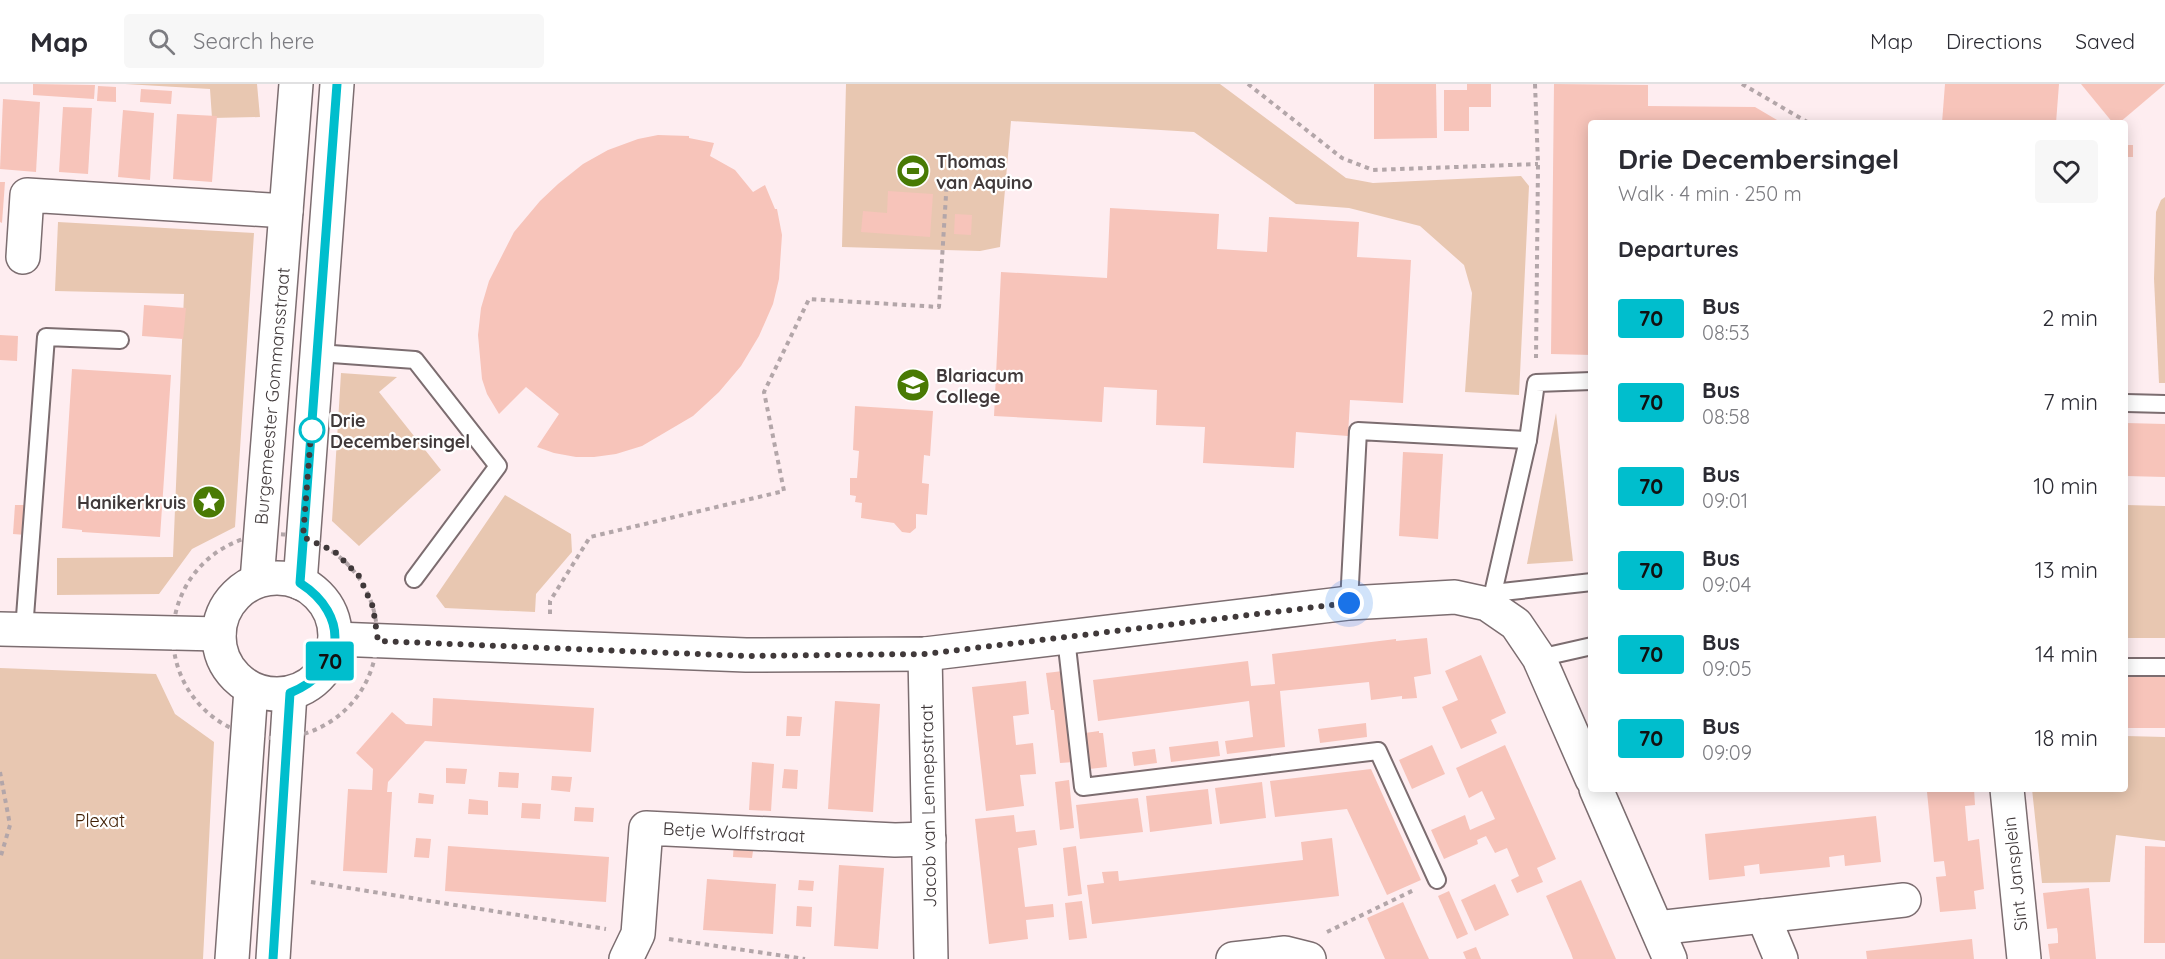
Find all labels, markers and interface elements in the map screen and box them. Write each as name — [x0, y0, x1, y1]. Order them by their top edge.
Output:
search box — [124, 14, 544, 68]
text: Map — [30, 24, 88, 59]
icon: search — [145, 25, 178, 58]
text: Search here — [193, 27, 315, 55]
text: Map — [1870, 28, 1913, 54]
text: Directions — [1946, 28, 2042, 54]
text: Saved — [2075, 28, 2135, 54]
button: heart — [2035, 140, 2098, 203]
text: Drie Decembersingel — [1618, 141, 1899, 176]
place label: Thomas van Aquino — [936, 150, 1033, 194]
sports icon: Thomas van Aquino — [895, 153, 931, 189]
text: Walk · 4 min · 250 m — [1618, 181, 1802, 206]
text: Departures — [1618, 235, 1739, 263]
street label: Burgemeester Gommansstraat — [249, 266, 295, 526]
text: Bus — [1702, 292, 1740, 320]
text: 2 min — [2042, 304, 2098, 332]
text: 70 — [1639, 305, 1663, 331]
text: 08:53 — [1702, 320, 1750, 345]
place label: Blariacum College — [936, 364, 1024, 408]
school or university icon: Blariacum College — [895, 367, 931, 403]
text: Bus — [1702, 376, 1740, 404]
text: 7 min — [2043, 388, 2098, 416]
text: 70 — [1639, 389, 1663, 415]
text: 08:58 — [1702, 404, 1750, 429]
place label: Drie Decembersingel — [330, 409, 470, 453]
marker: Drie Decembersingel — [299, 417, 325, 443]
text: Bus — [1702, 460, 1740, 488]
text: 10 min — [2033, 472, 2098, 500]
text: 70 — [1639, 473, 1663, 499]
place icon: Hanikerkruis — [191, 484, 227, 520]
text: 09:01 — [1702, 488, 1748, 513]
place label: Hanikerkruis — [77, 491, 186, 514]
text: Bus — [1702, 544, 1740, 572]
text: 13 min — [2035, 556, 2098, 584]
text: 70 — [1639, 557, 1663, 583]
text: 09:04 — [1702, 572, 1751, 597]
your location — [1334, 588, 1364, 618]
text: Bus — [1702, 628, 1740, 656]
text: 14 min — [2035, 640, 2098, 668]
text: 70 — [1639, 641, 1663, 667]
line badge: 70 — [303, 642, 357, 680]
text: 70 — [318, 648, 342, 674]
text: 09:05 — [1702, 656, 1752, 681]
street label: Jacob van Lennepstraat — [915, 704, 941, 908]
text: Bus — [1702, 712, 1740, 740]
text: 18 min — [2034, 724, 2098, 752]
text: 70 — [1639, 725, 1663, 751]
text: 09:09 — [1702, 740, 1752, 765]
park label: Plexat — [75, 809, 125, 832]
street label: Sint Jansplein — [1998, 816, 2032, 932]
street label: Betje Wolffstraat — [662, 817, 806, 847]

